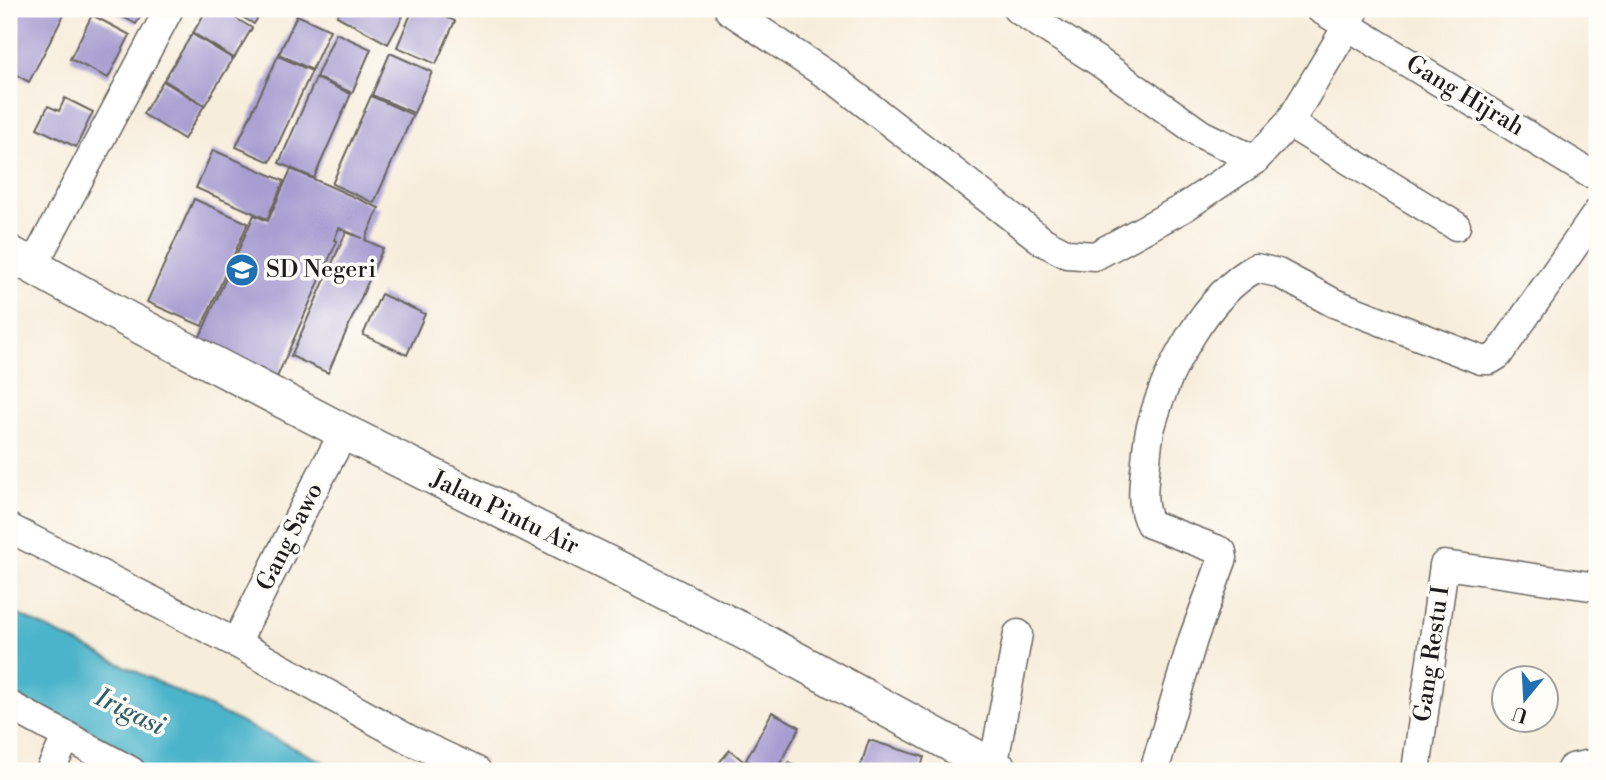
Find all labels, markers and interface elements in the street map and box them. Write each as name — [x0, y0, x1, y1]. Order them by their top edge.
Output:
street label: Gang Hijrah — [1400, 49, 1530, 143]
school or university icon: SD Negeri — [223, 251, 261, 289]
place label: SD Negeri — [266, 255, 376, 285]
street label: Jalan Pintu Air — [425, 464, 584, 562]
street label: Gang Sawo — [250, 478, 330, 596]
street label: Gang Restu I — [1408, 584, 1456, 724]
north arrow — [1490, 664, 1560, 734]
water label: Irigasi — [89, 681, 171, 743]
text: U — [1509, 700, 1531, 728]

